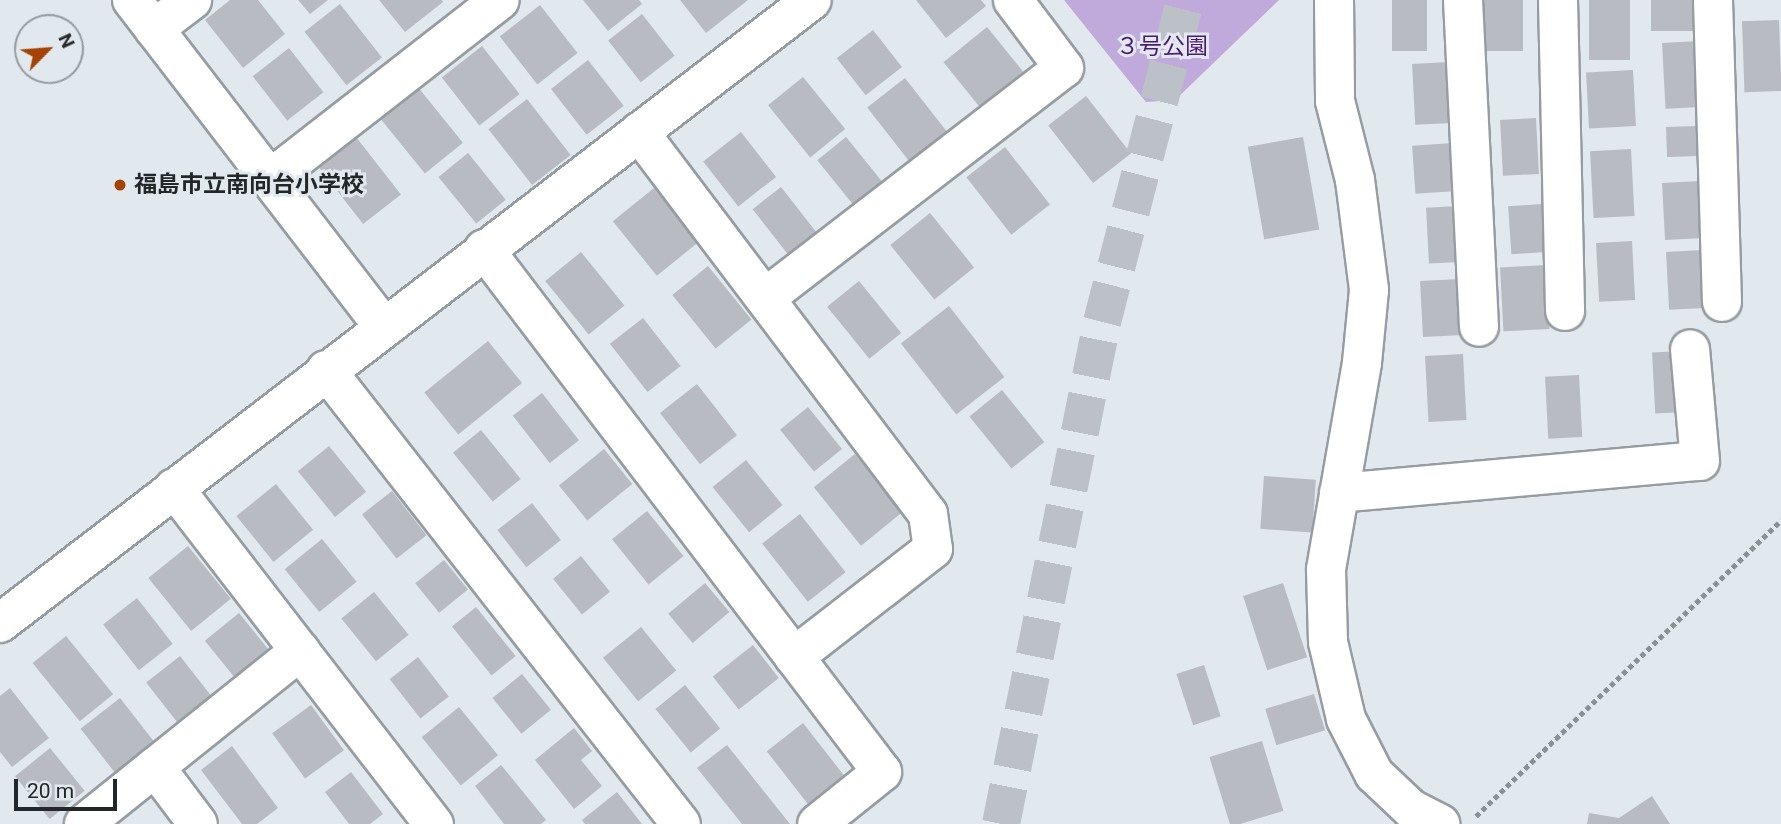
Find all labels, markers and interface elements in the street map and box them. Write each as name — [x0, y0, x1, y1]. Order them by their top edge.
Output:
north arrow — [14, 14, 84, 84]
text: N — [53, 30, 80, 52]
park label: ３号公園 — [1116, 33, 1208, 61]
place label: 福島市立南向台小学校 — [134, 171, 364, 199]
marker: 福島市立南向台小学校 — [112, 177, 128, 193]
scale bar — [18, 764, 121, 808]
text: 20 m — [27, 779, 74, 803]

